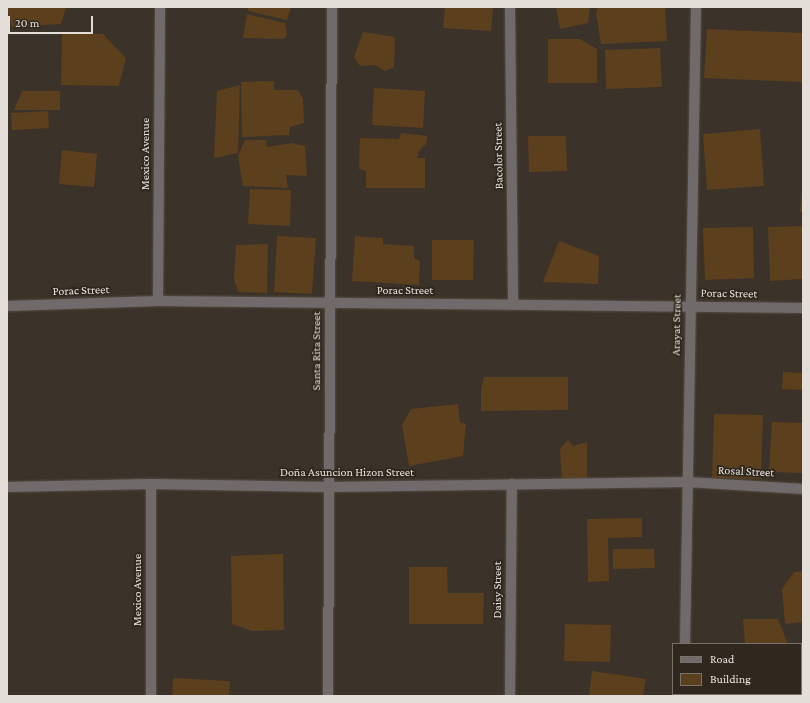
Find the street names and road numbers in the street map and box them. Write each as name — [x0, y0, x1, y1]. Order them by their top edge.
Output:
street label: Mexico Avenue — [139, 118, 153, 190]
street label: Bacolor Street — [491, 123, 507, 189]
street label: Porac Street — [52, 283, 110, 299]
street label: Porac Street — [377, 284, 433, 298]
street label: Porac Street — [701, 286, 757, 302]
street label: Arayat Street — [669, 294, 685, 356]
street label: Santa Rita Street — [310, 312, 324, 390]
street label: Rosal Street — [718, 463, 774, 481]
street label: Doña Asuncion Hizon Street — [280, 466, 414, 480]
street label: Mexico Avenue — [131, 554, 145, 626]
street label: Daisy Street — [491, 561, 505, 619]

